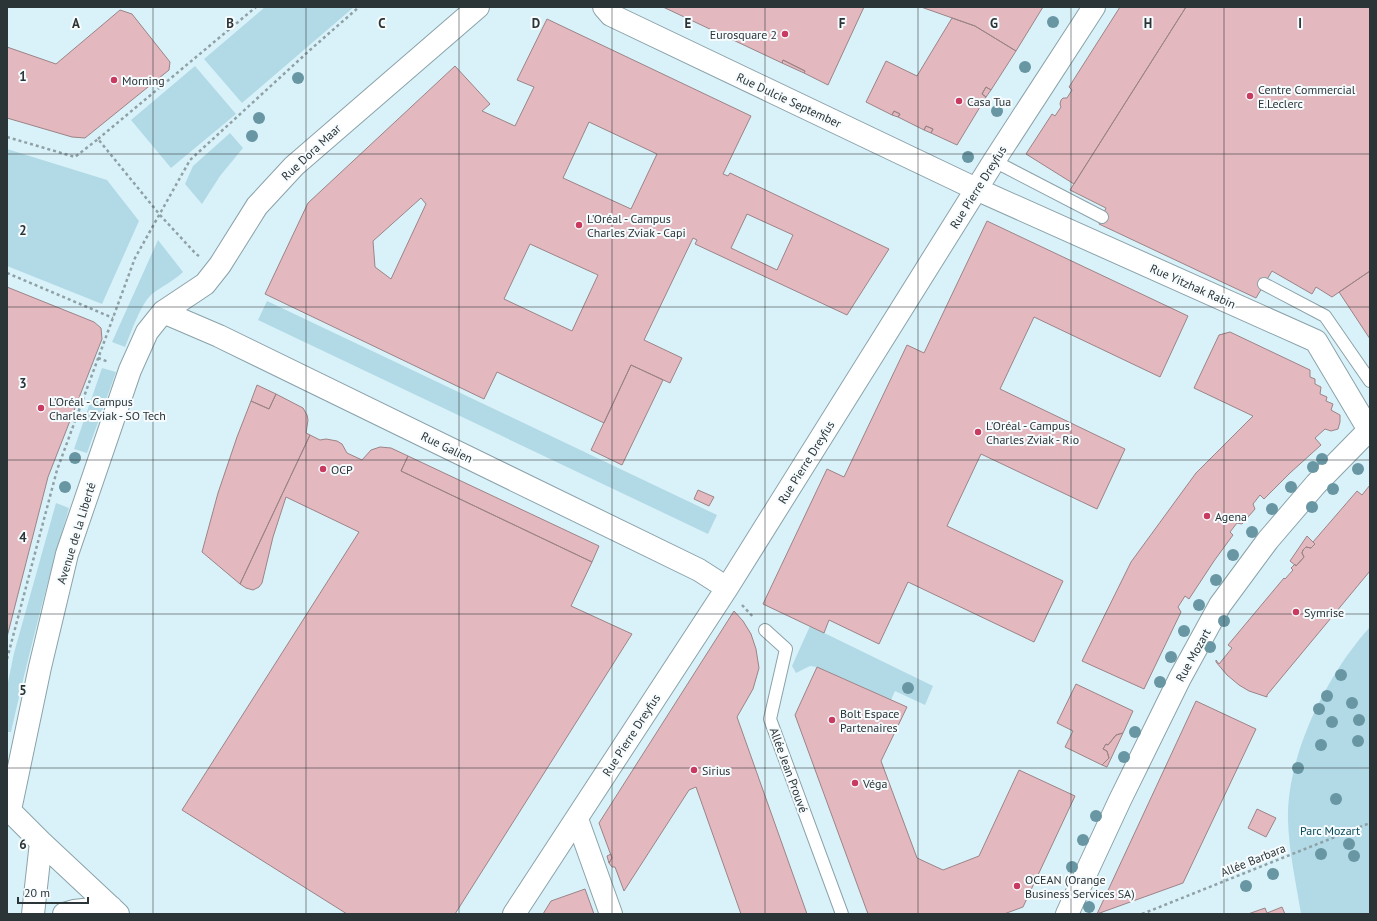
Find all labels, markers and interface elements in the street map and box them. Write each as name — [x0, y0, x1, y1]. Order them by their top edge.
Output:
text: A — [72, 15, 80, 32]
text: B — [226, 15, 234, 32]
text: C — [378, 15, 386, 32]
text: D — [532, 15, 540, 32]
text: E — [685, 15, 692, 32]
text: F — [839, 15, 846, 32]
text: G — [990, 15, 998, 32]
text: H — [1144, 15, 1152, 32]
text: I — [1298, 15, 1302, 32]
place label: Eurosquare 2 — [710, 27, 777, 42]
marker: Eurosquare 2 — [780, 29, 790, 39]
text: 1 — [19, 68, 27, 85]
street label: Rue Dulcie September — [734, 69, 844, 131]
place label: Morning — [122, 73, 165, 88]
marker: Morning — [109, 75, 119, 85]
place label: Centre Commercial E.Leclerc — [1258, 82, 1356, 111]
marker: Centre Commercial E.Leclerc — [1245, 91, 1255, 101]
place label: Casa Tua — [967, 94, 1011, 109]
marker: Casa Tua — [954, 96, 964, 106]
street label: Rue Dora Maar — [278, 121, 344, 183]
street label: Rue Pierre Dreyfus — [946, 143, 1010, 231]
place label: L'Oréal - Campus Charles Zviak - Capi — [587, 211, 686, 240]
marker: L'Oréal - Campus Charles Zviak - Capi — [574, 220, 584, 230]
text: 2 — [19, 222, 27, 239]
street label: Rue Yitzhak Rabin — [1148, 260, 1238, 312]
text: 3 — [19, 375, 27, 392]
place label: L'Oréal - Campus Charles Zviak - SO Tech — [49, 394, 166, 423]
marker: L'Oréal - Campus Charles Zviak - SO Tech — [36, 403, 46, 413]
street label: Rue Pierre Dreyfus — [774, 418, 838, 506]
place label: L'Oréal - Campus Charles Zviak - Rio — [986, 418, 1079, 447]
marker: L'Oréal - Campus Charles Zviak - Rio — [973, 427, 983, 437]
street label: Rue Galien — [419, 428, 475, 466]
place label: OCP — [331, 462, 353, 477]
marker: OCP — [318, 464, 328, 474]
street label: Avenue de la Liberté — [53, 480, 99, 586]
place label: Agena — [1215, 509, 1247, 524]
marker: Agena — [1202, 511, 1212, 521]
text: 4 — [19, 529, 27, 546]
place label: Symrise — [1304, 605, 1344, 620]
marker: Symrise — [1291, 607, 1301, 617]
street label: Rue Mozart — [1172, 626, 1214, 684]
text: 5 — [19, 682, 27, 699]
street label: Rue Pierre Dreyfus — [599, 691, 663, 779]
place label: Bolt Espace Partenaires — [840, 706, 899, 735]
marker: Bolt Espace Partenaires — [827, 715, 837, 725]
street label: Allée Jean Prouvé — [767, 725, 811, 815]
place label: Sirius — [702, 763, 730, 778]
marker: Sirius — [689, 765, 699, 775]
place label: Véga — [862, 776, 888, 791]
marker: Véga — [850, 778, 860, 788]
park label: Parc Mozart — [1300, 823, 1360, 838]
text: 6 — [19, 836, 27, 853]
street label: Allée Barbara — [1218, 840, 1288, 880]
place label: OCEAN (Orange Business Services SA) — [1025, 872, 1135, 901]
scale bar — [18, 879, 88, 905]
marker: OCEAN (Orange Business Services SA) — [1012, 881, 1022, 891]
text: 20 m — [24, 885, 50, 900]

